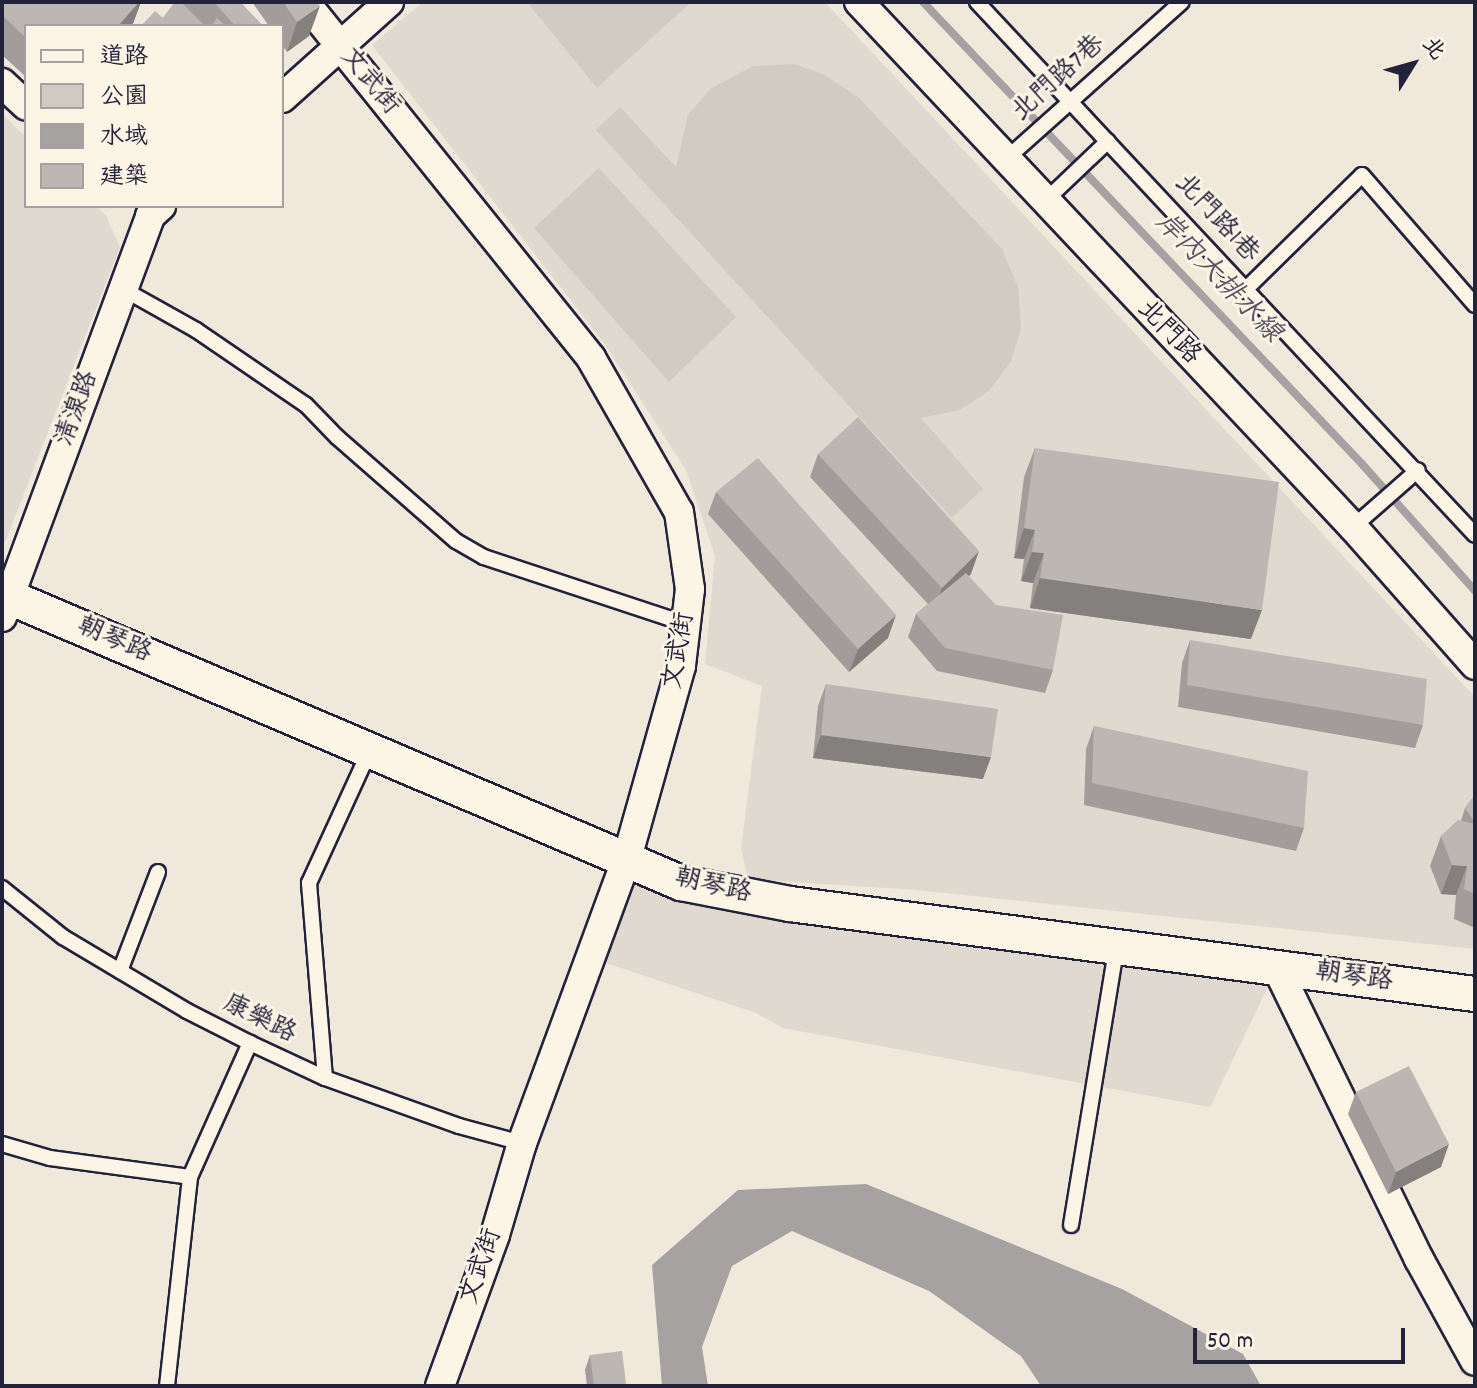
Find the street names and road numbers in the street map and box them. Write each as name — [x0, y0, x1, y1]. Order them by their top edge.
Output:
street label: 北門路7巷 — [1006, 29, 1112, 129]
street label: 文武街 — [332, 42, 406, 122]
street label: 北門路1巷 — [1167, 168, 1265, 270]
street label: 北門路 — [1130, 294, 1206, 372]
street label: 清湶路 — [50, 367, 106, 451]
street label: 文武街 — [658, 610, 702, 692]
street label: 朝琴路 — [72, 611, 156, 671]
street label: 朝琴路 — [671, 863, 755, 911]
street label: 朝琴路 — [1313, 957, 1395, 999]
street label: 康樂路 — [217, 989, 301, 1051]
street label: 文武街 — [455, 1225, 509, 1309]

